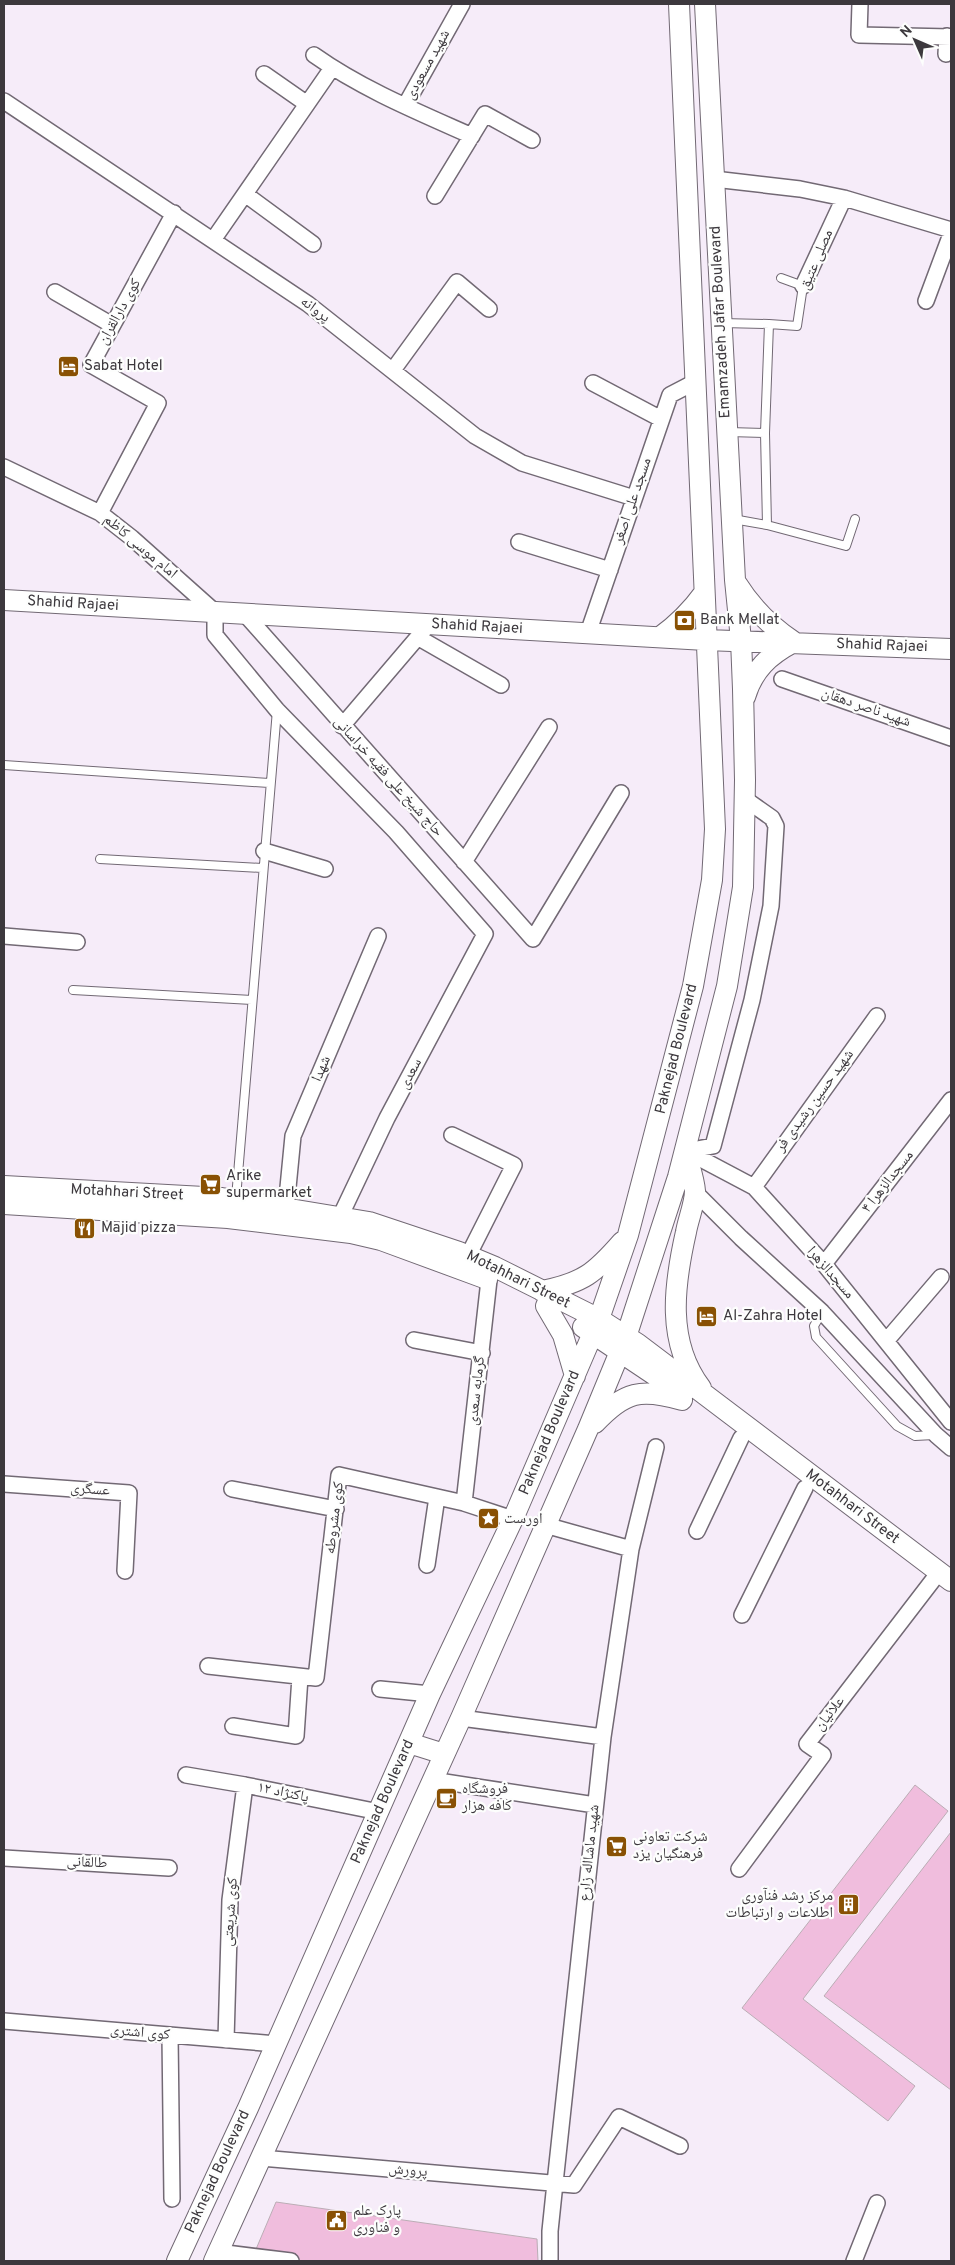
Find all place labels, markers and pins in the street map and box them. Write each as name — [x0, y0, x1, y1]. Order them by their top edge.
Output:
hotel icon: Sabat Hotel — [56, 354, 80, 378]
place label: Sabat Hotel — [84, 357, 163, 376]
bank icon: Bank Mellat — [672, 608, 696, 632]
place label: Bank Mellat — [700, 611, 779, 630]
place label: Arike supermarket — [226, 1167, 312, 1203]
supermarket icon: Arike supermarket — [198, 1173, 222, 1197]
restaurant icon: Majid pizza — [73, 1216, 97, 1240]
place label: Majid pizza — [101, 1219, 176, 1238]
hotel icon: Al-Zahra Hotel — [695, 1304, 719, 1328]
place label: Al-Zahra Hotel — [723, 1307, 823, 1326]
place icon: اورست — [476, 1507, 500, 1531]
place label: اورست — [504, 1510, 543, 1529]
place label: فروشگاه کافه هزار — [461, 1780, 512, 1816]
cafe icon: فروشگاه کافه هزار — [434, 1786, 458, 1810]
place label: شرکت تعاونی فرهنگیان یزد — [633, 1828, 708, 1864]
supermarket icon: شرکت تعاونی فرهنگیان یزد — [605, 1834, 629, 1858]
place label: مرکز رشد فنآوری اطلاعات و ارتباطات — [725, 1887, 833, 1923]
building icon: مرکز رشد فنآوری اطلاعات و ارتباطات — [837, 1893, 861, 1917]
place label: پارک علم و فناوری — [353, 2202, 401, 2238]
public building icon: پارک علم و فناوری — [325, 2208, 349, 2232]

